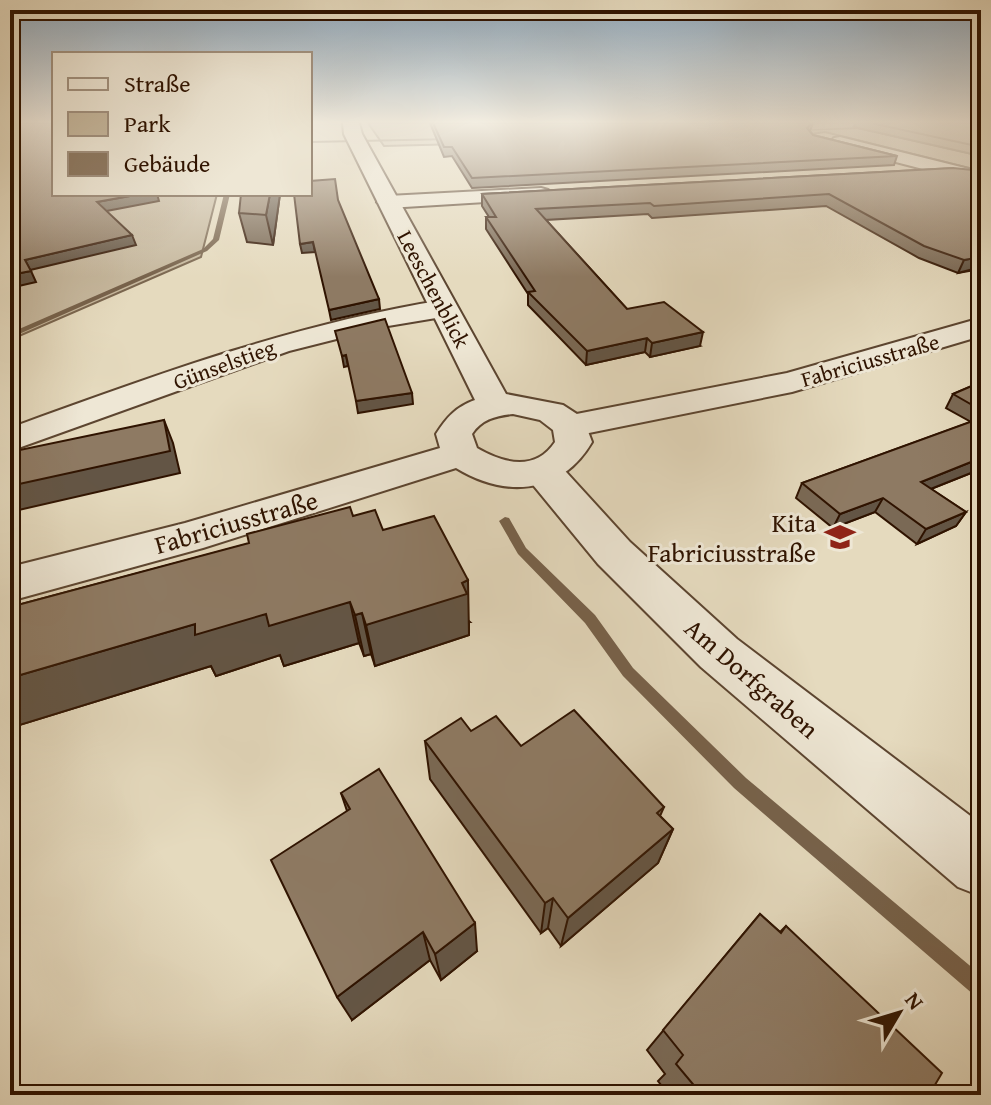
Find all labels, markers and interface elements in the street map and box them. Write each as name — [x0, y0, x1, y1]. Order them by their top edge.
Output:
legend — [52, 52, 312, 196]
text: Straße — [124, 66, 191, 101]
text: Park — [124, 106, 171, 141]
text: Gebäude — [124, 146, 210, 181]
street label: Leeschenblick — [390, 225, 479, 354]
street label: Fabriciusstraße — [797, 325, 943, 395]
street label: Günselstieg — [169, 331, 280, 397]
street label: Fabriciusstraße — [150, 480, 322, 564]
place label: Kita Fabriciusstraße — [648, 503, 817, 572]
school or university icon: Kita Fabriciusstraße — [823, 520, 857, 554]
street label: Am Dorfgraben — [676, 609, 828, 748]
north arrow — [859, 973, 939, 1053]
text: N — [898, 985, 932, 1017]

